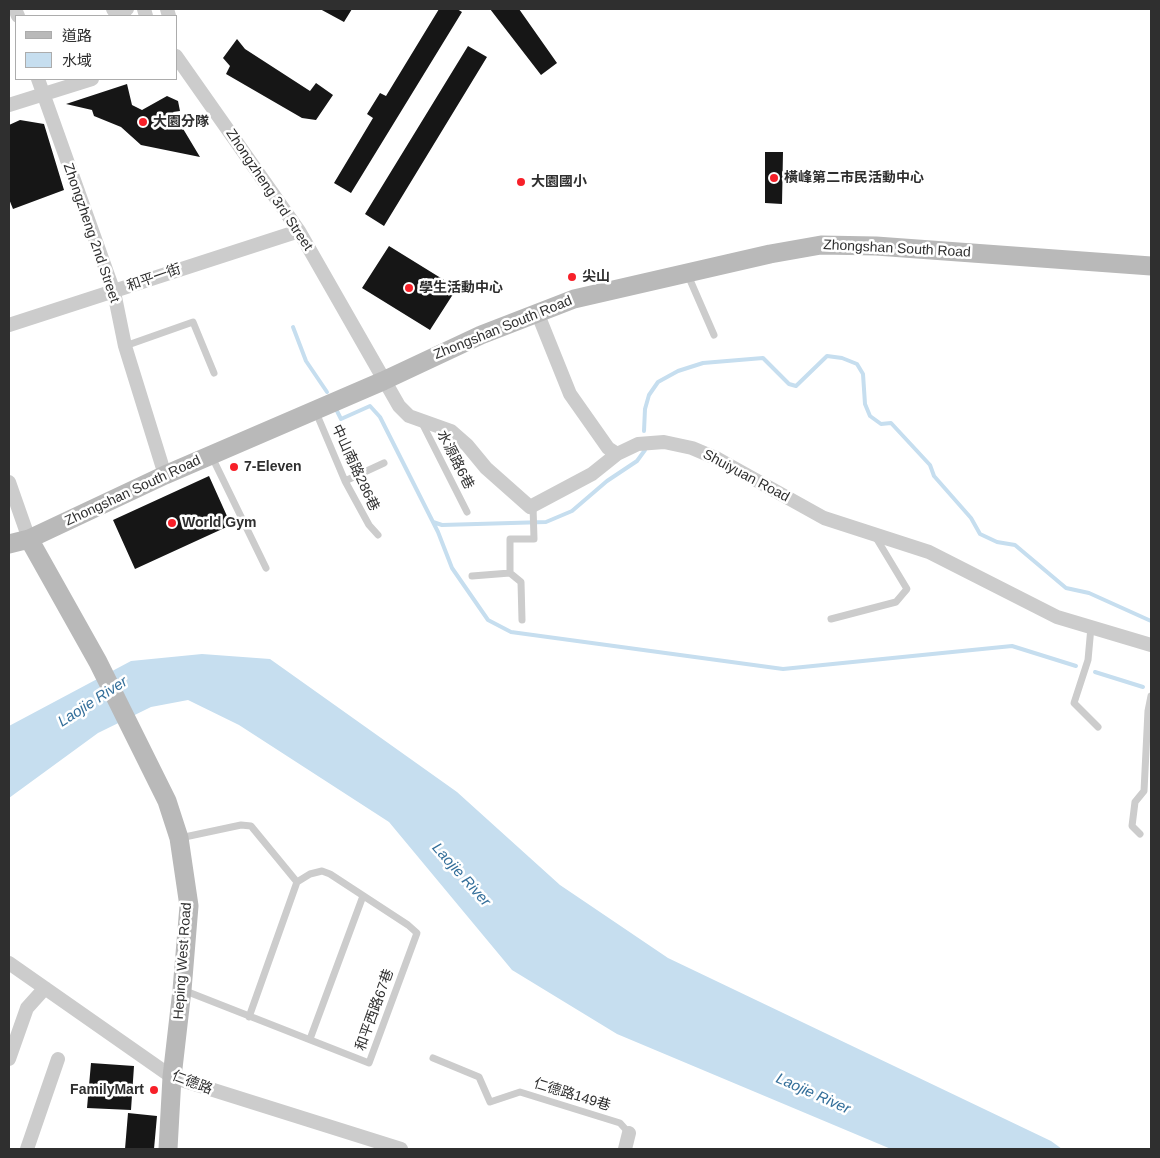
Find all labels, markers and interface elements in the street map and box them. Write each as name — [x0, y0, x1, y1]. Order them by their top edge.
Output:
legend — [15, 15, 178, 80]
text: 道路 — [62, 27, 92, 44]
text: 水域 — [62, 52, 92, 69]
place label: 大園分隊 — [153, 114, 209, 130]
marker: 大園分隊 — [137, 116, 149, 128]
street label: Zhongzheng 3rd Street — [222, 126, 316, 254]
street label: Zhongzheng 2nd Street — [59, 161, 123, 305]
place label: 橫峰第二市民活動中心 — [784, 170, 924, 186]
marker: 橫峰第二市民活動中心 — [768, 172, 780, 184]
place label: 大園國小 — [531, 174, 587, 190]
marker: 大園國小 — [515, 176, 527, 188]
street label: Zhongshan South Road — [823, 237, 971, 261]
street label: 和平一街 — [125, 261, 183, 295]
place label: 尖山 — [582, 269, 610, 285]
marker: 尖山 — [566, 271, 578, 283]
place label: 學生活動中心 — [419, 280, 503, 296]
marker: 學生活動中心 — [403, 282, 415, 294]
street label: Zhongshan South Road — [431, 293, 575, 363]
street label: 中山南路286巷 — [328, 422, 382, 514]
street label: 水源路6巷 — [433, 428, 477, 492]
street label: Shuiyuan Road — [700, 446, 792, 506]
street label: Zhongshan South Road — [62, 452, 204, 530]
place label: 7-Eleven — [244, 459, 302, 475]
marker: 7-Eleven — [228, 461, 240, 473]
place label: World Gym — [182, 515, 256, 531]
marker: World Gym — [166, 517, 178, 529]
water label: Laojie River — [55, 673, 131, 731]
water label: Laojie River — [428, 840, 494, 910]
street label: Heping West Road — [171, 902, 195, 1020]
street label: 和平西路67巷 — [352, 967, 398, 1053]
street label: 仁德路 — [169, 1068, 215, 1098]
water label: Laojie River — [773, 1070, 853, 1118]
street label: 仁德路149巷 — [532, 1075, 612, 1115]
place label: FamilyMart — [70, 1082, 144, 1098]
marker: FamilyMart — [148, 1084, 160, 1096]

